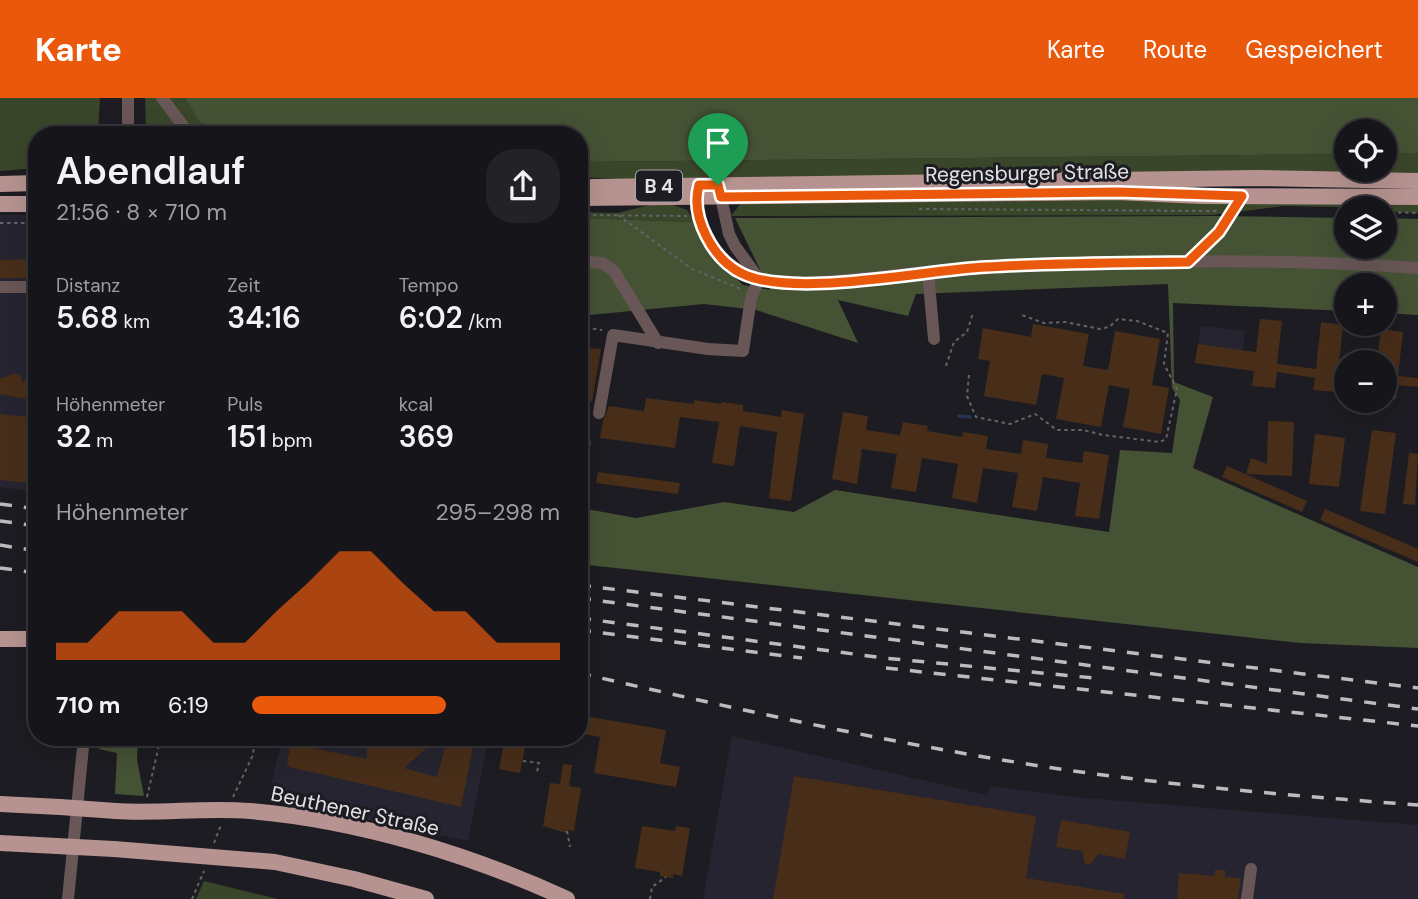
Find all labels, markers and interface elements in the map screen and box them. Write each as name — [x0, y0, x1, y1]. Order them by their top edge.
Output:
text: Karte — [35, 28, 122, 71]
text: Karte — [1047, 34, 1105, 65]
text: Route — [1143, 34, 1207, 65]
text: Gespeichert — [1245, 34, 1383, 65]
pin — [688, 113, 748, 185]
map controls — [1334, 119, 1397, 413]
button: locate — [1334, 119, 1397, 182]
icon: arrive — [699, 124, 737, 162]
text: Abendlauf — [56, 146, 245, 196]
button: share — [486, 149, 560, 223]
street label: Regensburger Straße — [925, 157, 1129, 189]
road number: B 4 — [636, 170, 682, 202]
button: layers — [1334, 196, 1397, 259]
text: 21:56 · 8 × 710 m — [56, 197, 227, 227]
text: Distanz — [56, 273, 120, 298]
text: Zeit — [227, 273, 260, 298]
text: Tempo — [399, 273, 459, 298]
button: + — [1334, 273, 1397, 336]
text: 5.68 — [56, 298, 118, 337]
text: 34:16 — [227, 298, 301, 337]
text: 6:02 — [399, 298, 463, 337]
text: km — [118, 309, 150, 334]
text: /km — [463, 309, 502, 334]
button: − — [1334, 350, 1397, 413]
text: Höhenmeter — [56, 392, 165, 417]
text: Puls — [227, 392, 263, 417]
text: kcal — [399, 392, 433, 417]
text: 32 — [56, 417, 91, 456]
text: 151 — [227, 417, 267, 456]
text: 369 — [399, 417, 454, 456]
text: m — [91, 428, 113, 453]
text: bpm — [267, 428, 313, 453]
text: Höhenmeter — [56, 497, 188, 527]
text: 295–298 m — [435, 497, 560, 527]
text: 710 m — [56, 690, 120, 720]
text: 6:19 — [168, 690, 209, 720]
street label: Beuthener Straße — [268, 779, 442, 843]

